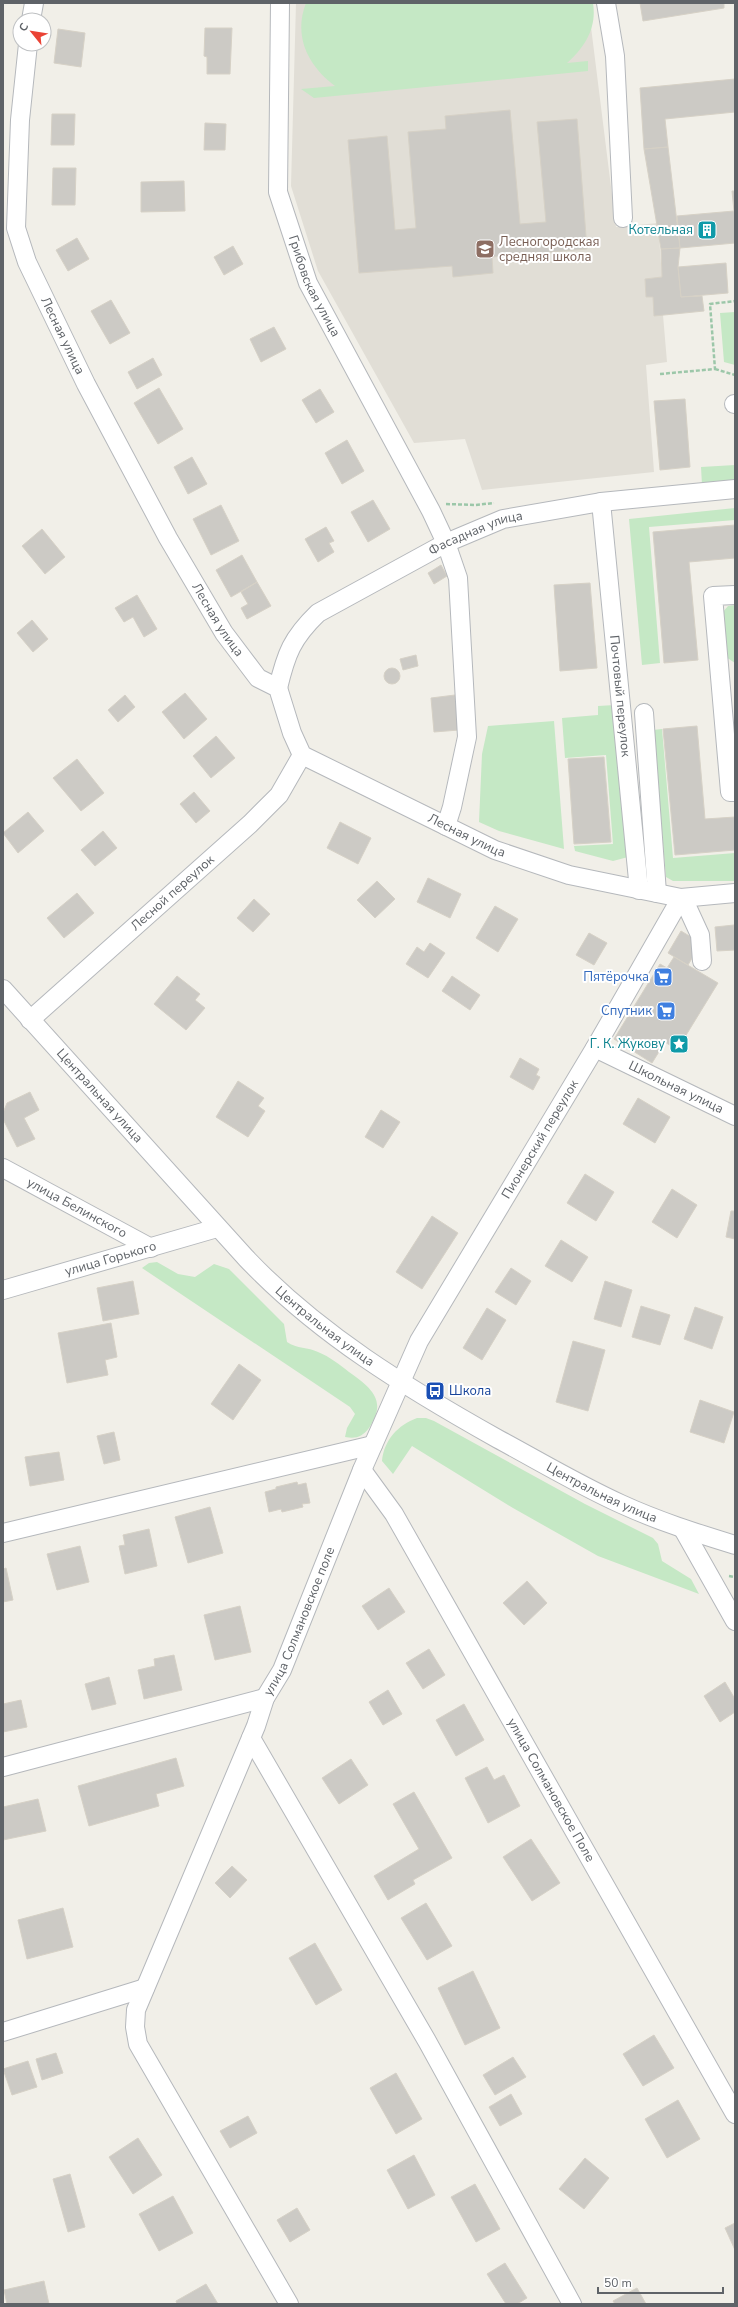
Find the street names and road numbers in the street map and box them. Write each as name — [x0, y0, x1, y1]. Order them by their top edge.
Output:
street label: Грибовская улица — [284, 233, 344, 340]
street label: Лесная улица — [36, 294, 89, 377]
street label: Фасадная улица — [425, 507, 524, 560]
street label: Лесная улица — [188, 580, 248, 660]
street label: Почтовый переулок — [605, 634, 635, 758]
street label: Лесная улица — [425, 809, 508, 862]
street label: Лесной переулок — [127, 851, 218, 935]
street label: Центральная улица — [52, 1045, 147, 1147]
street label: Школьная улица — [625, 1057, 726, 1118]
street label: Пионерский переулок — [497, 1076, 583, 1202]
street label: улица Белинского — [24, 1174, 130, 1242]
street label: улица Горького — [63, 1237, 158, 1281]
street label: Центральная улица — [271, 1282, 378, 1371]
street label: Центральная улица — [543, 1458, 660, 1527]
street label: улица Солмановское поле — [259, 1544, 339, 1699]
street label: улица Солмановское Поле — [503, 1715, 599, 1865]

